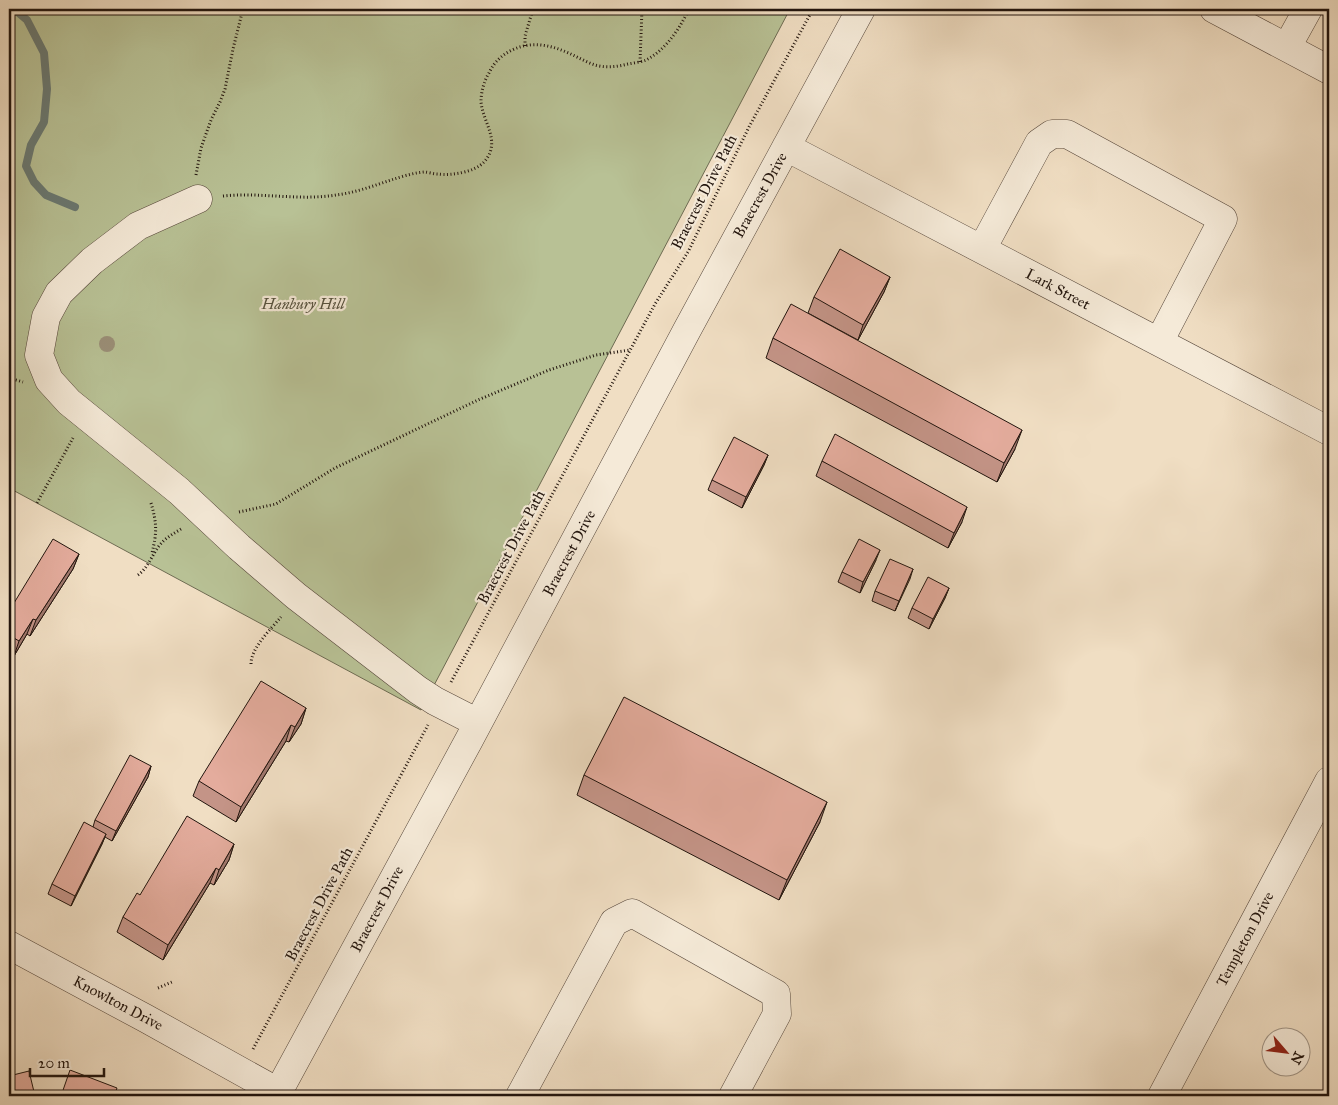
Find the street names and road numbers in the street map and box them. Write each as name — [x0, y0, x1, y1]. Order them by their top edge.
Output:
street label: Braecrest Drive Path — [667, 131, 741, 252]
street label: Braecrest Drive — [729, 149, 791, 241]
street label: Lark Street — [1023, 265, 1094, 314]
street label: Braecrest Drive Path — [473, 486, 549, 607]
street label: Braecrest Drive — [539, 507, 599, 599]
street label: Braecrest Drive Path — [281, 843, 357, 964]
street label: Braecrest Drive — [347, 863, 407, 955]
street label: Templeton Drive — [1212, 889, 1278, 989]
street label: Knowlton Drive — [70, 972, 166, 1034]

